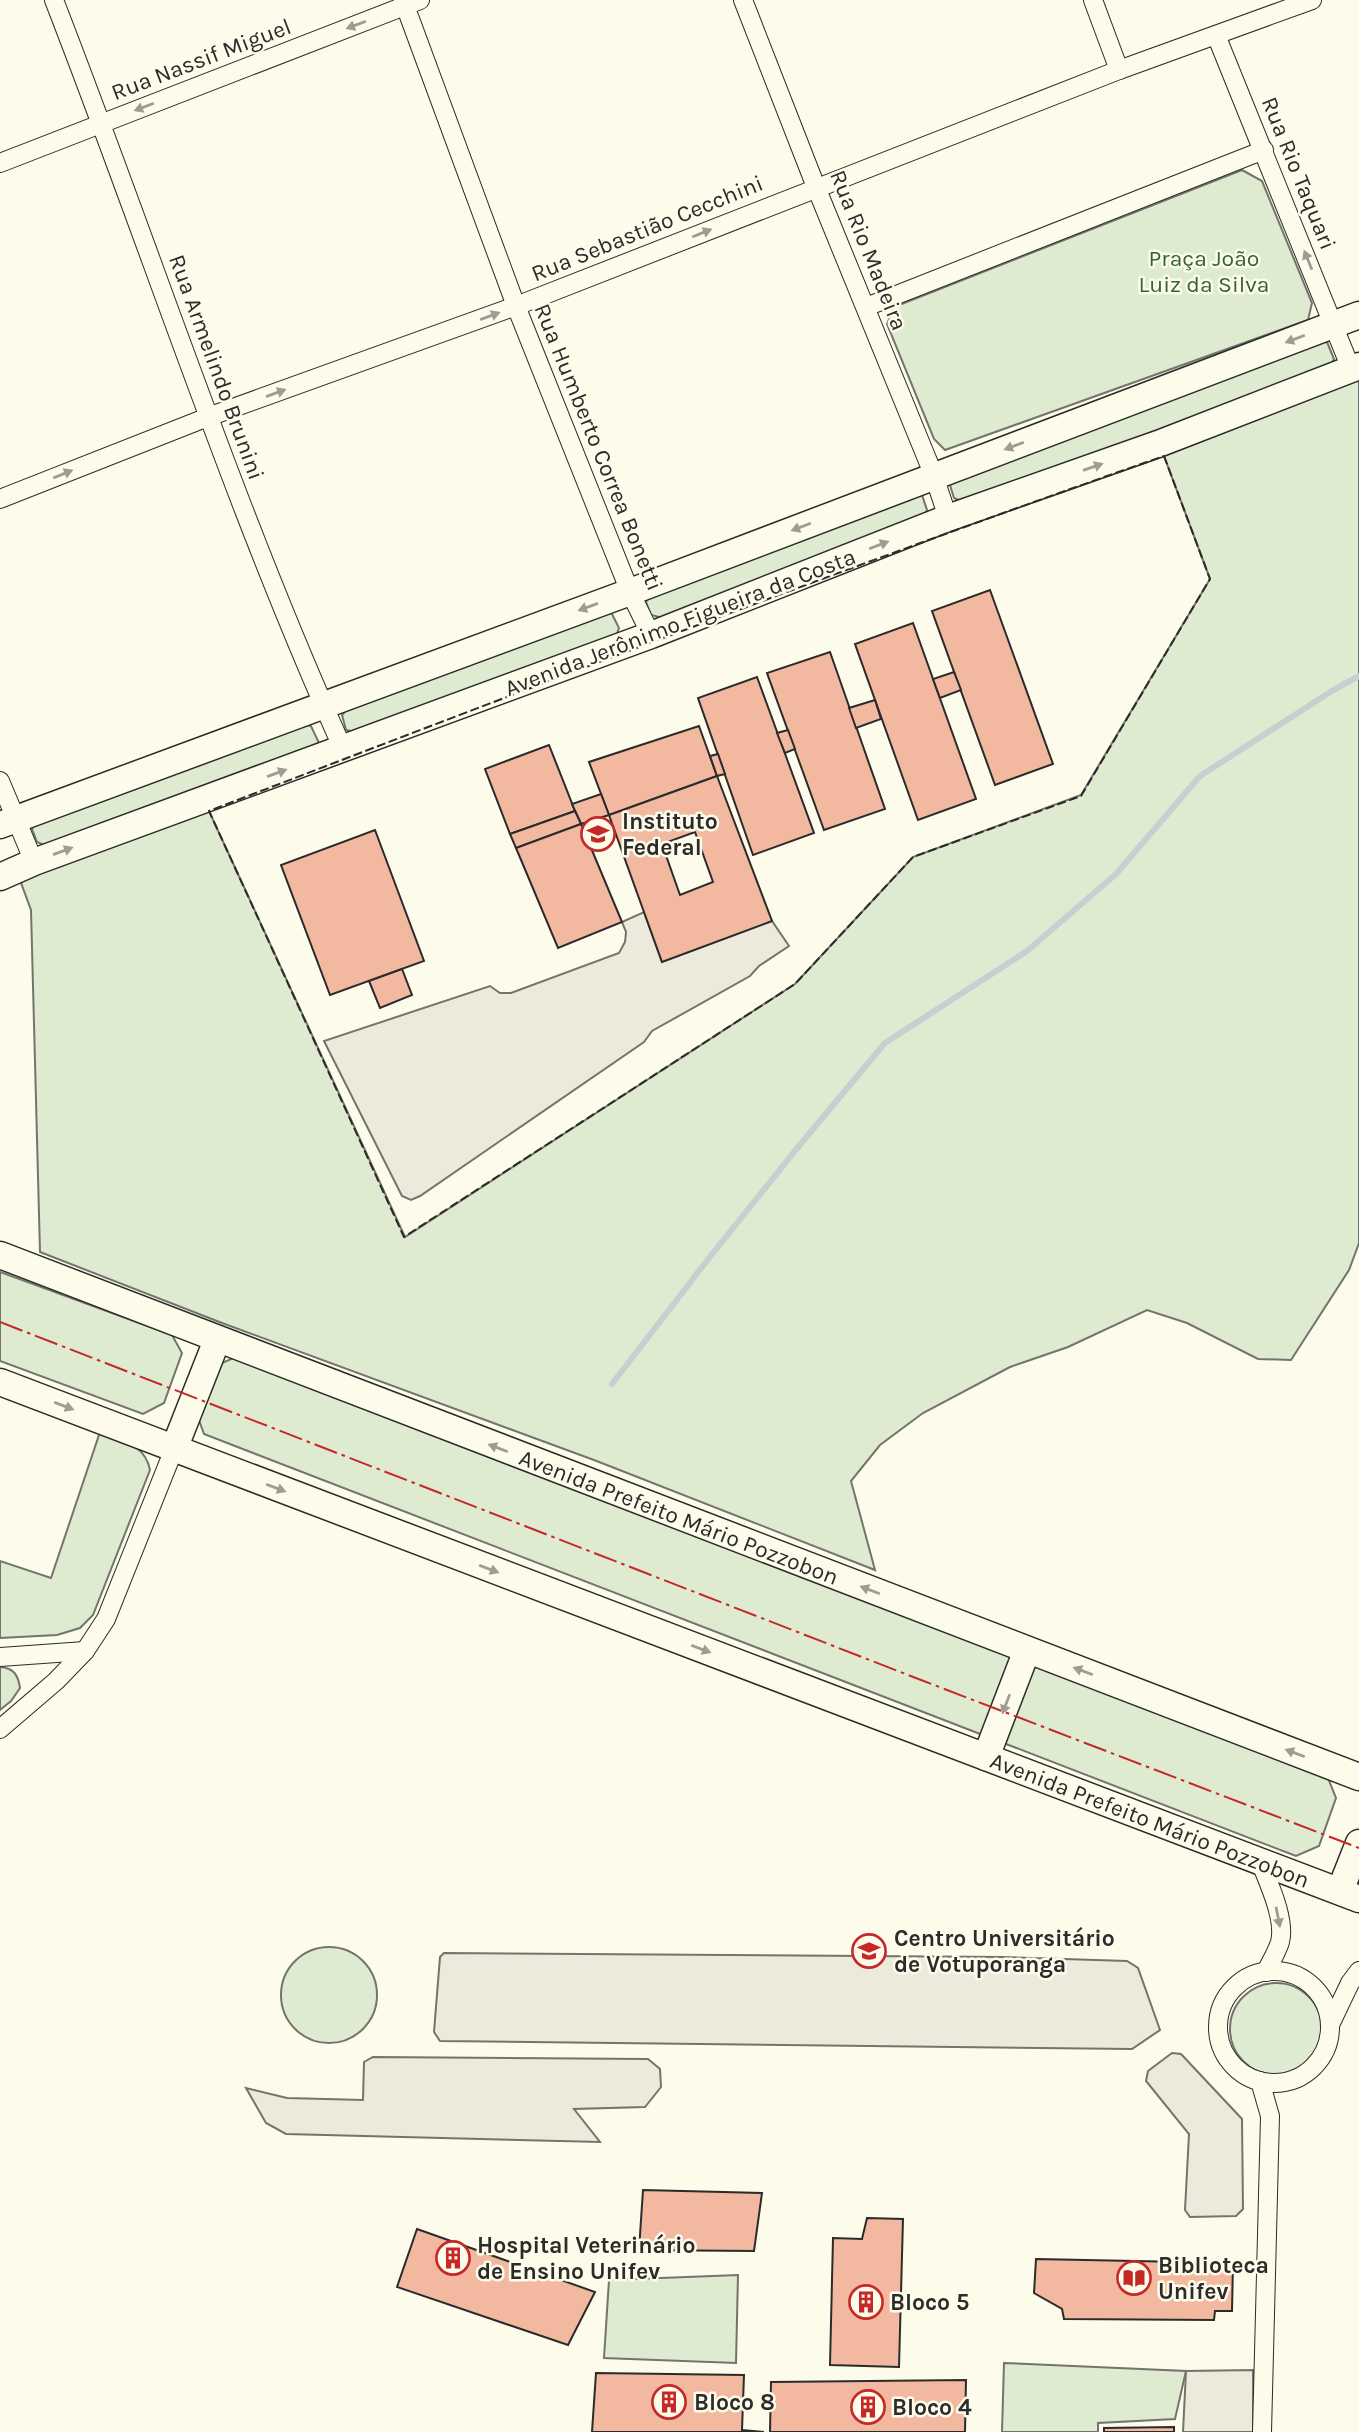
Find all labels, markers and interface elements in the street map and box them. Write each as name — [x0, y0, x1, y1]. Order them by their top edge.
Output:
street label: Rua Nassif Miguel — [107, 13, 295, 106]
one-way arrow — [346, 19, 367, 30]
street label: Rua Rio Taquari — [1256, 93, 1341, 254]
one-way arrow — [133, 102, 154, 113]
street label: Rua Rio Madeira — [824, 166, 913, 334]
street label: Rua Sebastião Cecchini — [527, 170, 767, 287]
one-way arrow — [691, 227, 712, 238]
park label: Praça João Luiz da Silva — [1138, 245, 1270, 298]
one-way arrow — [1302, 249, 1313, 270]
street label: Rua Armelindo Brunini — [163, 251, 270, 484]
street label: Rua Humberto Correa Bonetti — [528, 300, 669, 595]
one-way arrow — [479, 310, 500, 321]
one-way arrow — [1284, 334, 1305, 345]
one-way arrow — [265, 387, 286, 398]
one-way arrow — [1003, 440, 1024, 451]
one-way arrow — [1082, 461, 1103, 472]
one-way arrow — [53, 469, 74, 480]
one-way arrow — [790, 521, 811, 532]
one-way arrow — [869, 540, 890, 551]
street label: Avenida Jerônimo Figueira da Costa — [501, 543, 859, 702]
one-way arrow — [578, 602, 599, 613]
one-way arrow — [266, 767, 287, 778]
place label: Instituto Federal — [622, 808, 718, 861]
school or university icon: Instituto Federal — [579, 815, 617, 853]
one-way arrow — [53, 845, 74, 856]
one-way arrow — [53, 1401, 74, 1412]
one-way arrow — [487, 1442, 508, 1453]
street label: Avenida Prefeito Mário Pozzobon — [515, 1444, 842, 1591]
one-way arrow — [265, 1483, 286, 1494]
one-way arrow — [478, 1563, 499, 1574]
one-way arrow — [860, 1585, 881, 1596]
one-way arrow — [691, 1644, 712, 1655]
one-way arrow — [1072, 1666, 1093, 1677]
one-way arrow — [1001, 1693, 1012, 1714]
street label: Avenida Prefeito Mário Pozzobon — [986, 1747, 1313, 1894]
one-way arrow — [1285, 1747, 1306, 1758]
one-way arrow — [1273, 1906, 1284, 1928]
place label: Centro Universitário de Votuporanga — [894, 1925, 1115, 1978]
school or university icon: Centro Universitário de Votuporanga — [850, 1932, 888, 1970]
place label: Hospital Veterinário de Ensino Unifev — [477, 2232, 696, 2285]
building icon: Hospital Veterinário de Ensino Unifev — [434, 2239, 472, 2277]
place label: Biblioteca Unifev — [1158, 2252, 1269, 2305]
library icon: Biblioteca Unifev — [1115, 2259, 1153, 2297]
building icon: Bloco 5 — [847, 2283, 885, 2321]
place label: Bloco 5 — [890, 2289, 969, 2316]
building icon: Bloco 8 — [650, 2383, 688, 2421]
building icon: Bloco 4 — [849, 2388, 887, 2426]
place label: Bloco 8 — [694, 2389, 775, 2416]
place label: Bloco 4 — [892, 2394, 972, 2421]

